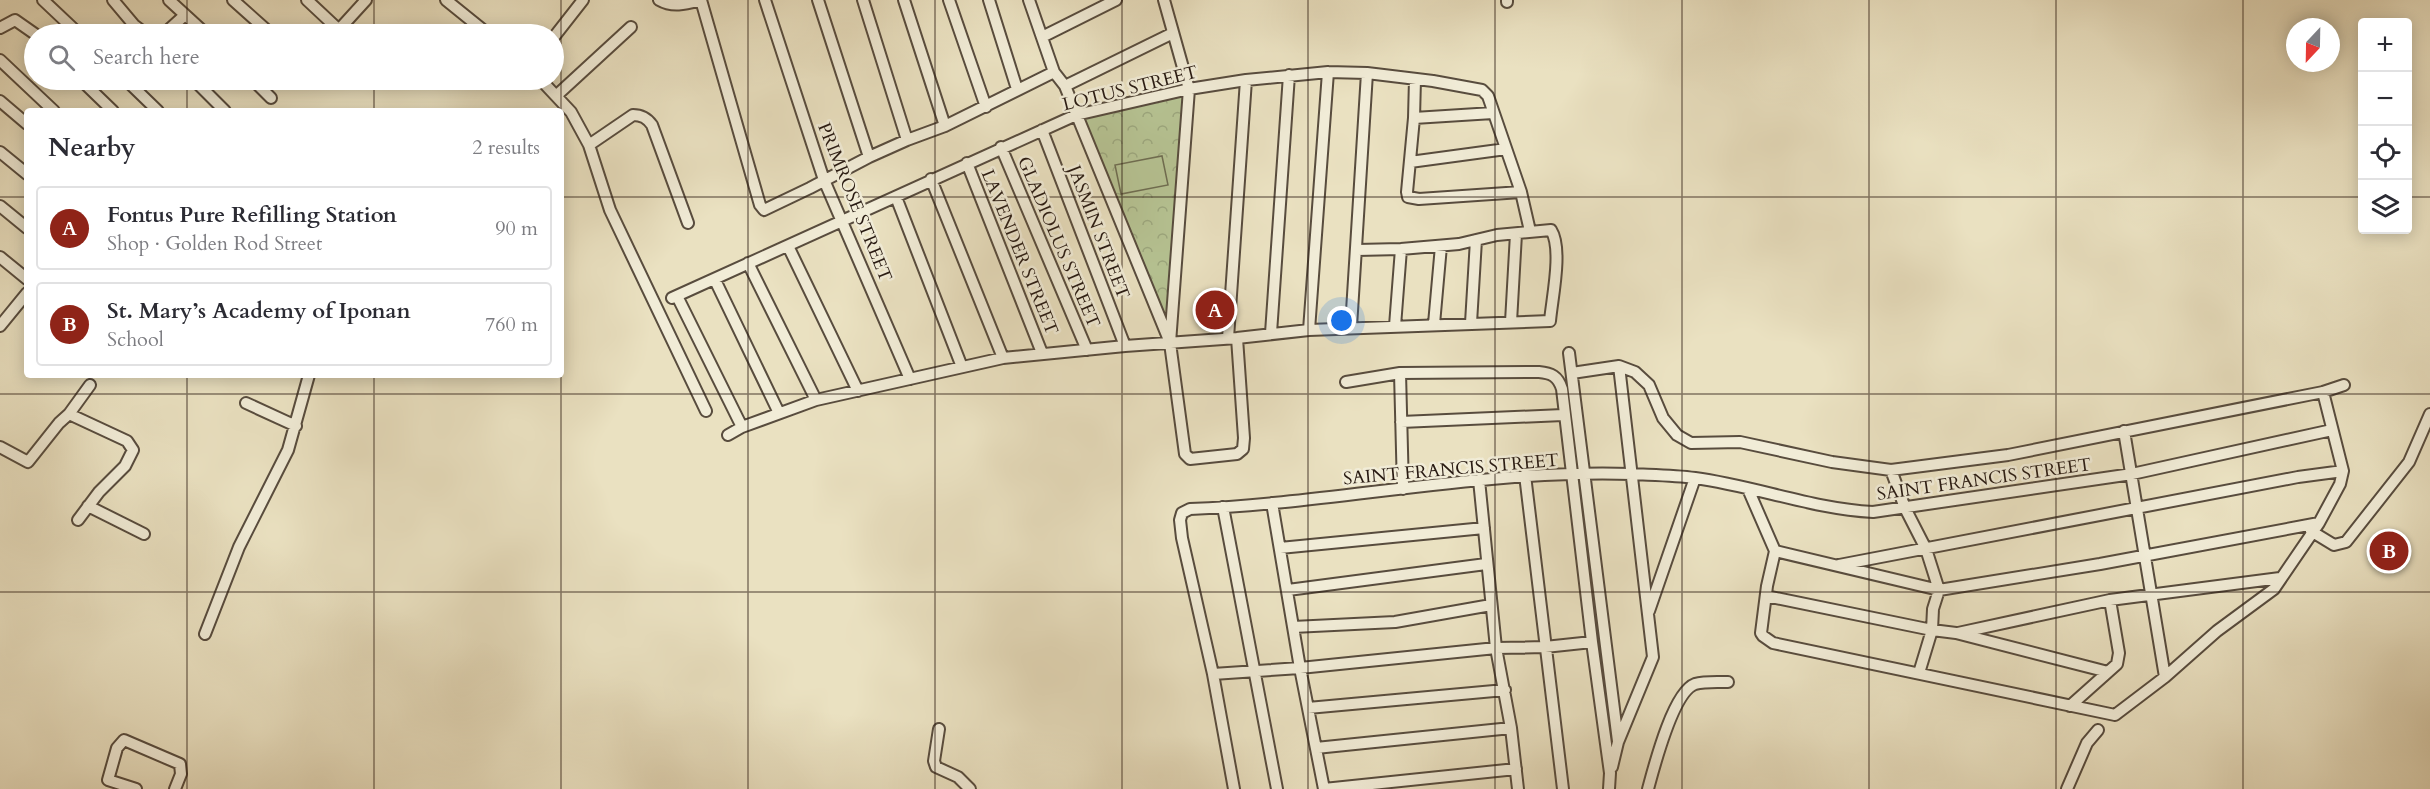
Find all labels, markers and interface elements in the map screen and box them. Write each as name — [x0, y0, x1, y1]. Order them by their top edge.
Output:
north arrow — [2286, 18, 2340, 72]
map controls — [2358, 18, 2412, 234]
button: + — [2358, 18, 2412, 72]
search box — [24, 24, 564, 90]
icon: search — [45, 41, 78, 74]
text: Search here — [93, 42, 200, 72]
street label: LOTUS STREET — [1060, 60, 1200, 117]
button: − — [2358, 72, 2412, 126]
street label: PRIMROSE STREET — [811, 119, 898, 285]
button: locate — [2358, 126, 2412, 180]
text: Nearby — [48, 130, 136, 165]
text: 2 results — [472, 134, 540, 161]
street label: GLADIOLUS STREET — [1011, 153, 1106, 332]
street label: JASMIN STREET — [1060, 159, 1136, 303]
street label: LAVENDER STREET — [975, 166, 1064, 339]
button: layers — [2358, 180, 2412, 234]
text: Fontus Pure Refilling Station — [107, 200, 397, 230]
text: A — [62, 215, 77, 242]
text: 90 m — [495, 215, 538, 242]
text: Shop · Golden Rod Street — [107, 230, 322, 257]
pin: A — [1196, 288, 1234, 332]
text: St. Mary’s Academy of Iponan — [107, 296, 411, 326]
your location — [1327, 306, 1356, 335]
text: B — [62, 311, 77, 338]
text: 760 m — [485, 311, 538, 338]
text: School — [107, 326, 164, 353]
street label: SAINT FRANCIS STREET — [1342, 448, 1560, 491]
street label: SAINT FRANCIS STREET — [1875, 452, 2093, 507]
pin: B — [2370, 528, 2408, 574]

